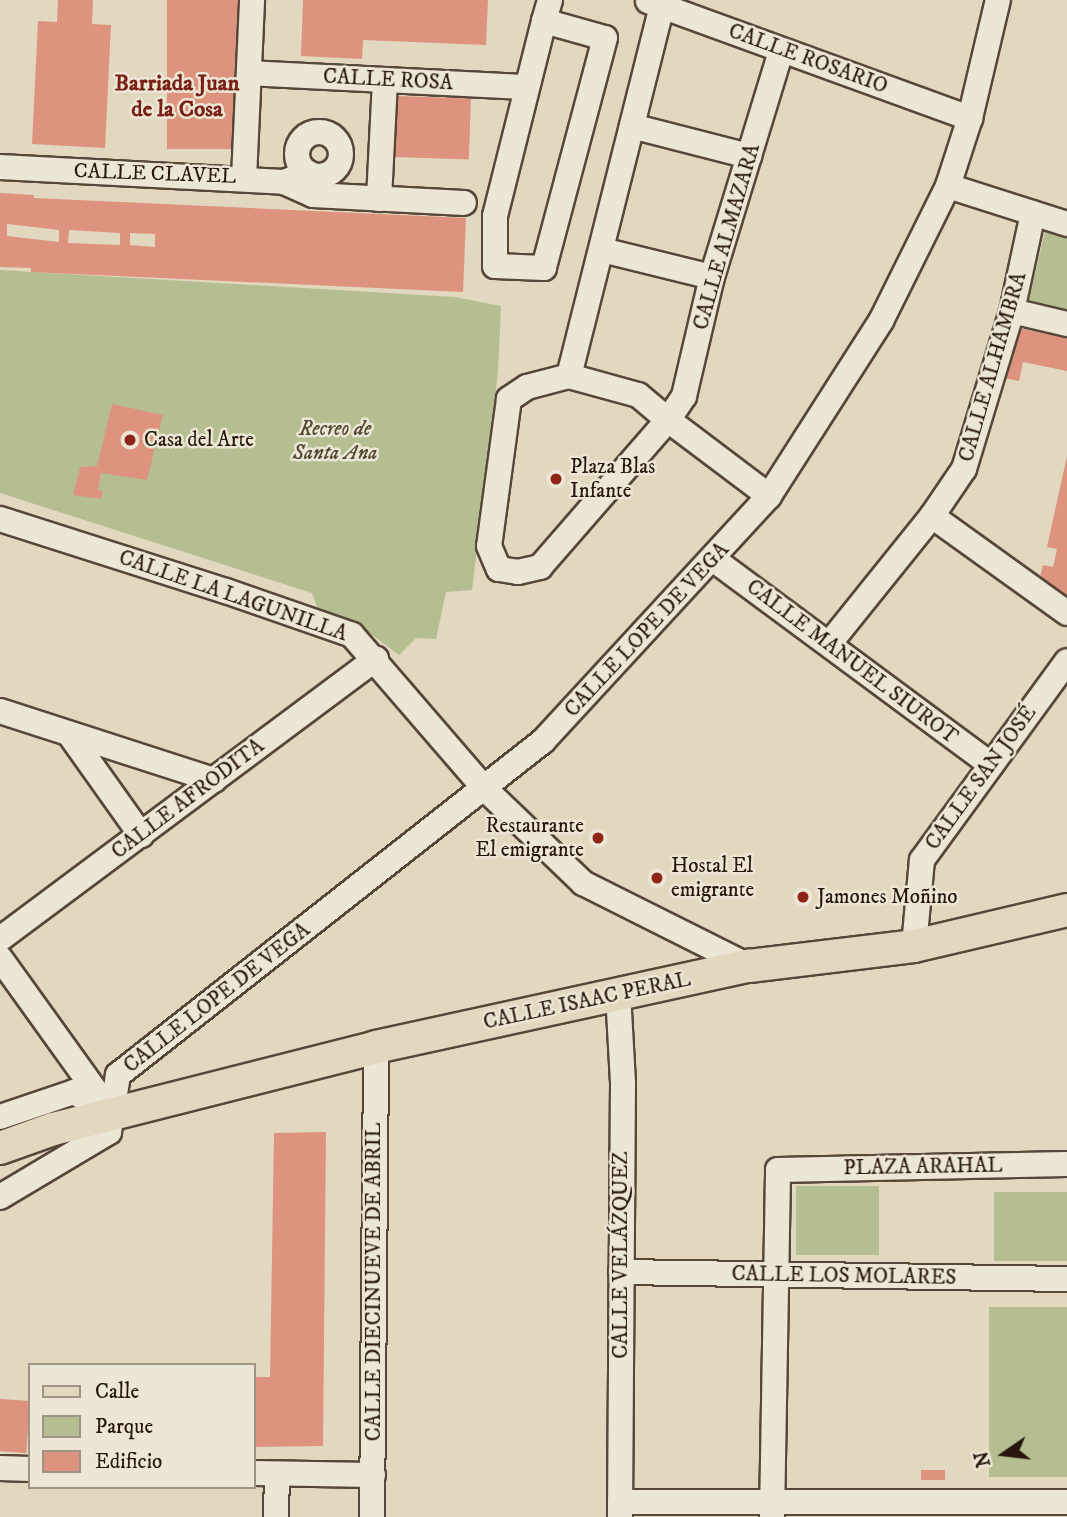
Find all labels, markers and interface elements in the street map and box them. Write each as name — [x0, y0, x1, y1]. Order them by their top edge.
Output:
street label: CALLE ROSARIO — [725, 19, 891, 99]
street label: CALLE ROSA — [322, 64, 454, 96]
district label: Barriada Juan de la Cosa — [115, 70, 239, 124]
street label: CALLE ALMAZARA — [688, 141, 766, 333]
street label: CALLE CLAVEL — [73, 159, 237, 189]
street label: CALLE ALHAMBRA — [954, 269, 1032, 465]
park label: Recreo de Santa Ana — [293, 416, 377, 466]
place label: Casa del Arte — [144, 427, 254, 453]
marker: Casa del Arte — [122, 432, 138, 448]
place label: Plaza Blas Infante — [570, 454, 655, 504]
marker: Plaza Blas Infante — [548, 471, 564, 487]
street label: CALLE LOPE DE VEGA — [560, 538, 734, 722]
street label: CALLE LA LAGUNILLA — [116, 545, 350, 647]
street label: CALLE MANUEL SIUROT — [741, 574, 963, 750]
street label: CALLE SAN JOSÉ — [920, 701, 1042, 855]
street label: CALLE AFRODITA — [107, 733, 269, 865]
place label: Restaurante El emigrante — [475, 813, 584, 863]
marker: Restaurante El emigrante — [590, 830, 606, 846]
place label: Hostal El emigrante — [671, 853, 754, 903]
marker: Hostal El emigrante — [649, 870, 665, 886]
place label: Jamones Moñino — [817, 884, 957, 910]
marker: Jamones Moñino — [795, 889, 811, 905]
street label: CALLE LOPE DE VEGA — [119, 917, 315, 1079]
street label: CALLE ISAAC PERAL — [481, 967, 693, 1035]
street label: CALLE DIECINUEVE DE ABRIL — [361, 1123, 387, 1441]
street label: CALLE VELÁZQUEZ — [608, 1151, 634, 1359]
street label: PLAZA ARAHAL — [843, 1153, 1003, 1181]
street label: CALLE LOS MOLARES — [731, 1261, 957, 1291]
legend — [28, 1363, 256, 1489]
text: Calle — [95, 1379, 139, 1405]
text: Parque — [95, 1414, 153, 1440]
north arrow — [969, 1419, 1039, 1489]
text: Edificio — [95, 1449, 162, 1475]
text: N — [970, 1449, 996, 1470]

